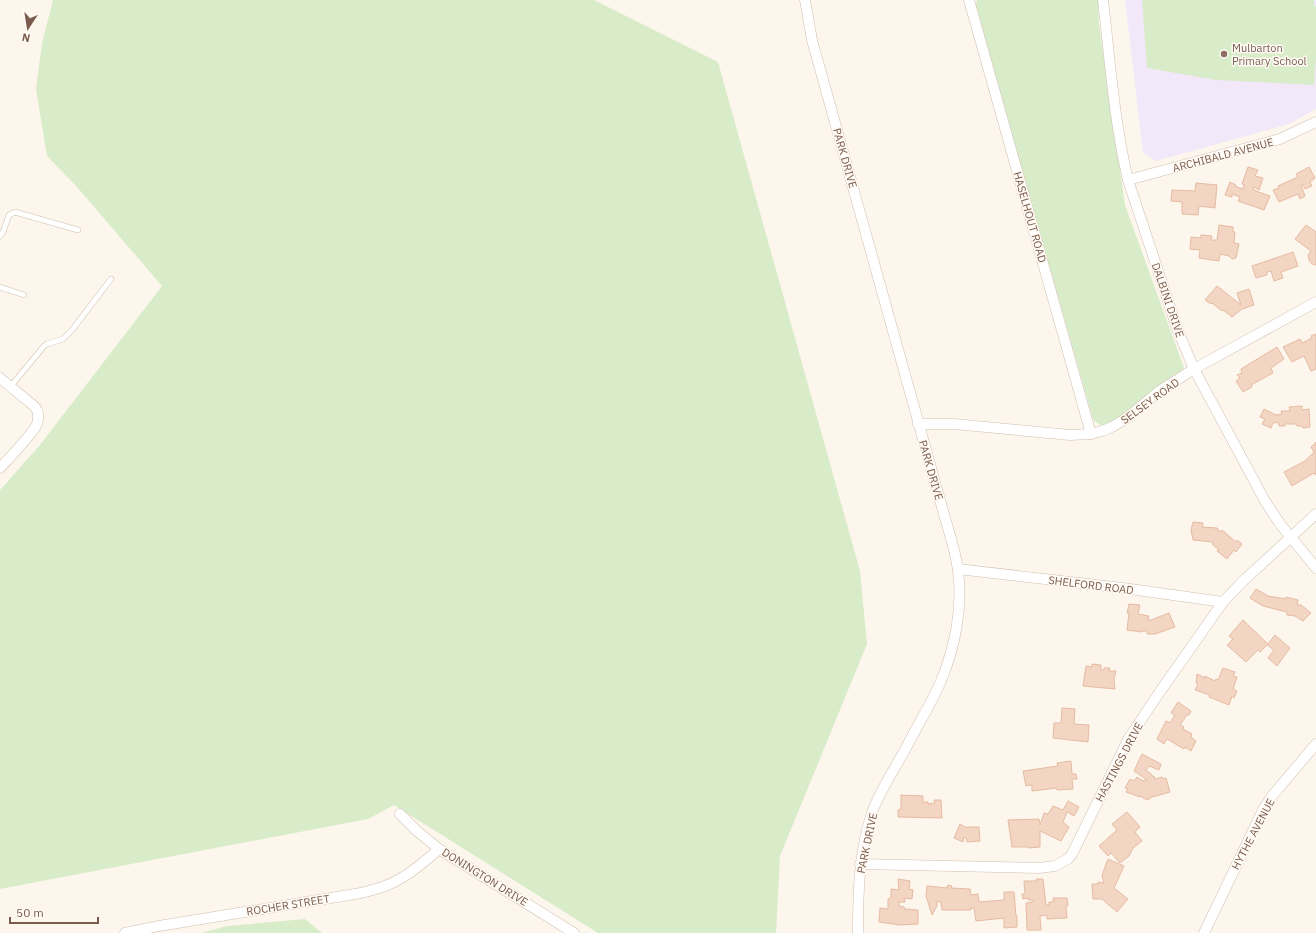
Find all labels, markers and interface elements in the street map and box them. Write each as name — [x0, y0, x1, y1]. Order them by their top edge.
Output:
north arrow — [8, 8, 48, 48]
text: N — [21, 30, 31, 45]
place label: Mulbarton Primary School — [1232, 41, 1307, 68]
marker: Mulbarton Primary School — [1219, 49, 1229, 59]
street label: PARK DRIVE — [830, 126, 860, 190]
street label: ARCHIBALD AVENUE — [1171, 135, 1275, 175]
street label: HASELHOUT ROAD — [1010, 170, 1050, 264]
street label: DALBINI DRIVE — [1149, 261, 1187, 339]
street label: SELSEY ROAD — [1118, 375, 1182, 427]
street label: PARK DRIVE — [916, 438, 946, 502]
street label: SHELFORD ROAD — [1048, 573, 1134, 597]
street label: HASTINGS DRIVE — [1092, 720, 1146, 804]
street label: HYTHE AVENUE — [1228, 796, 1278, 872]
street label: PARK DRIVE — [854, 811, 880, 875]
street label: DONINGTON DRIVE — [440, 845, 530, 909]
street label: ROCHER STREET — [245, 891, 331, 918]
scale bar — [10, 899, 98, 925]
text: 50 m — [16, 905, 44, 920]

